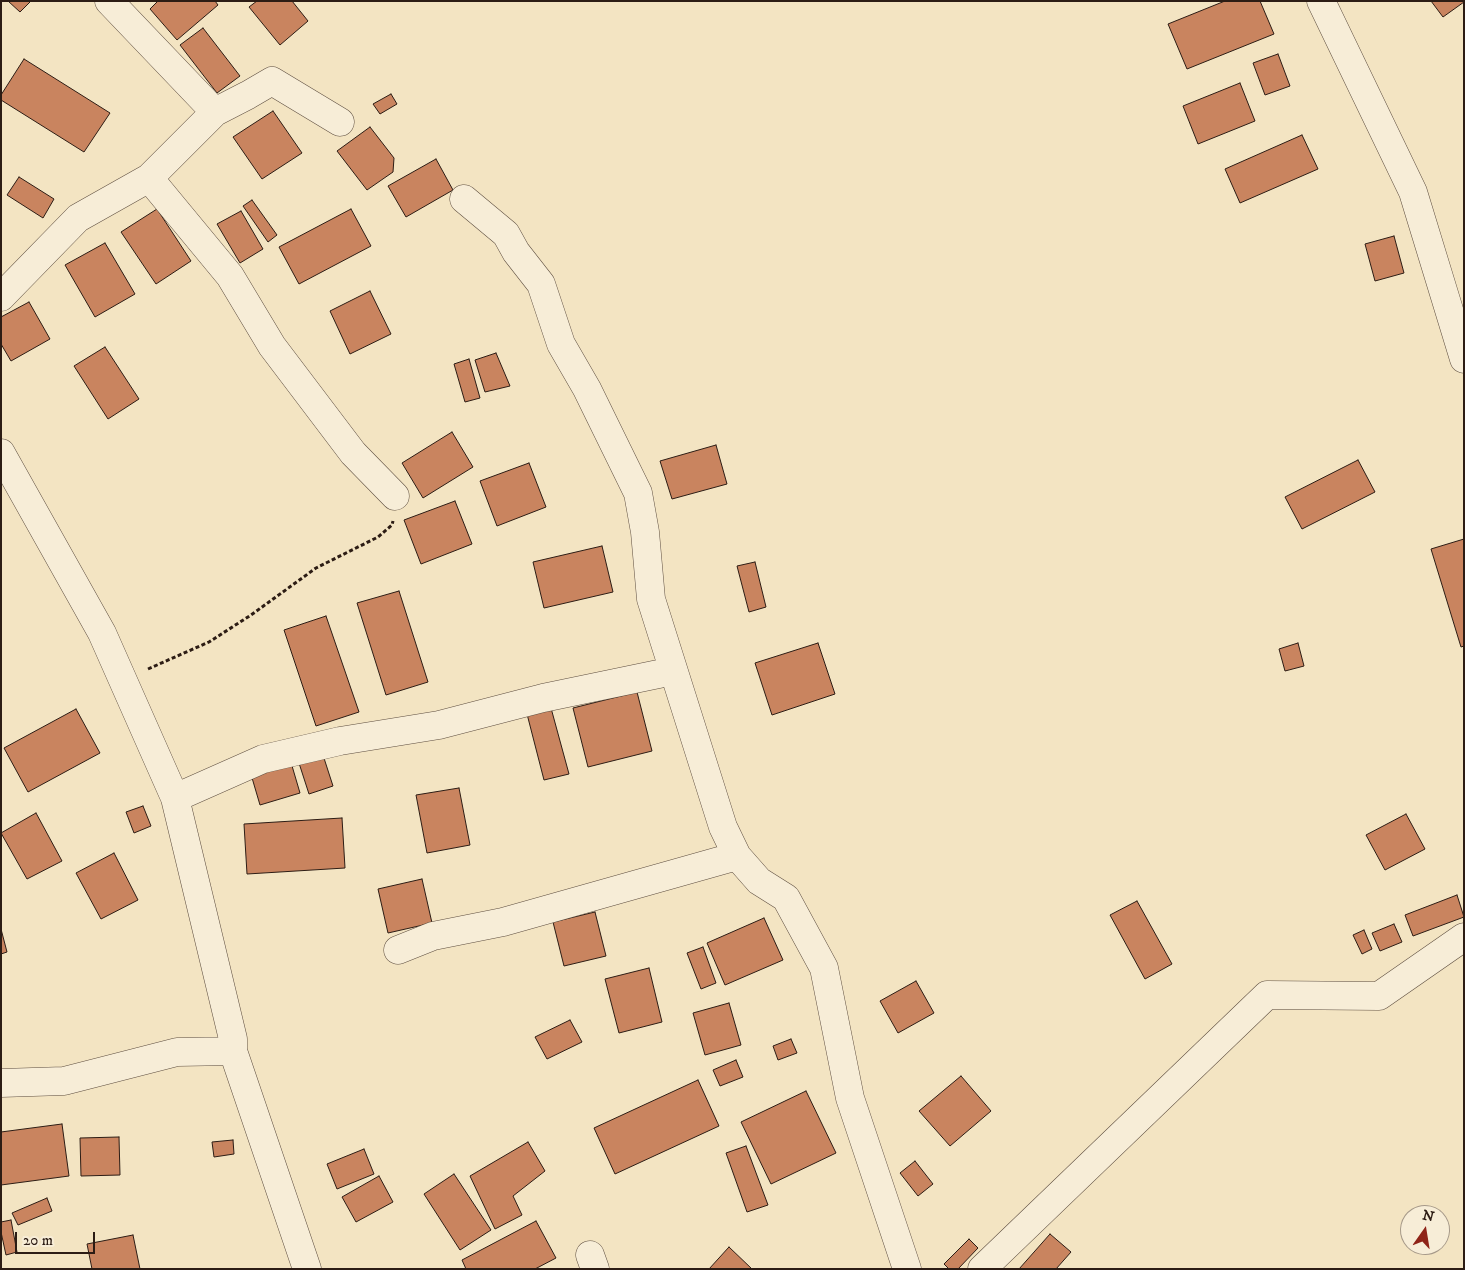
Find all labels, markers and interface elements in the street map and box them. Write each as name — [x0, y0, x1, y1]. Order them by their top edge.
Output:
north arrow — [1400, 1205, 1450, 1255]
text: N — [1421, 1206, 1436, 1226]
scale bar — [18, 1222, 98, 1254]
text: 20 m — [23, 1231, 53, 1250]

